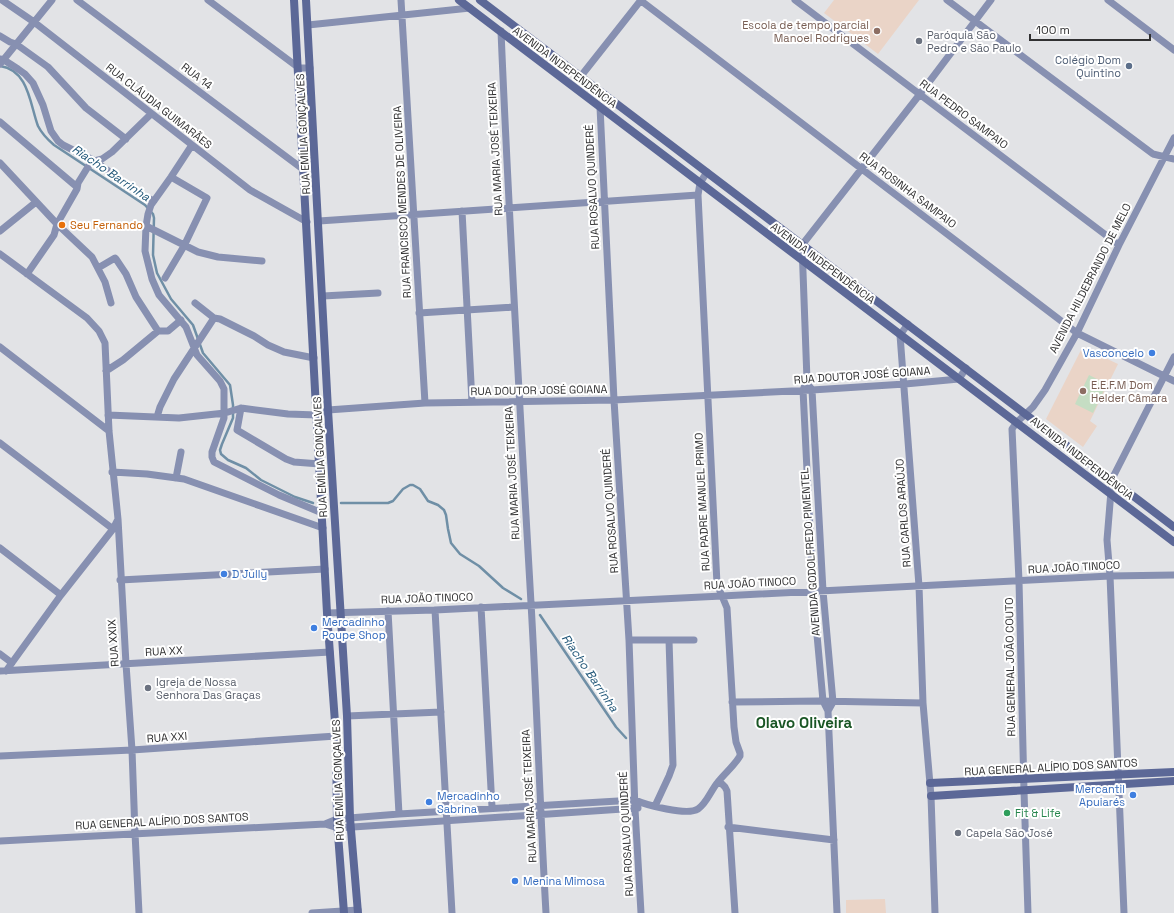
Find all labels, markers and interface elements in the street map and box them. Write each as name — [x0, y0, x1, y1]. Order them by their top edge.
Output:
scale bar — [1030, 16, 1150, 42]
place label: Escola de tempo parcial Manoel Rodrigues — [742, 18, 869, 45]
text: 100 m — [1036, 22, 1070, 38]
street label: AVENIDA INDEPENDÊNCIA — [510, 23, 620, 111]
marker: Escola de tempo parcial Manoel Rodrigues — [872, 26, 882, 36]
place label: Paróquia São Pedro e São Paulo — [927, 28, 1022, 55]
marker: Paróquia São Pedro e São Paulo — [914, 36, 924, 46]
place label: Colégio Dom Quintino — [1055, 53, 1121, 80]
street label: RUA CLÁUDIA GUIMARÃES — [103, 60, 215, 152]
street label: RUA 14 — [179, 60, 215, 92]
marker: Colégio Dom Quintino — [1124, 61, 1134, 71]
street label: RUA EMÍLIA GONÇALVES — [293, 73, 313, 195]
street label: RUA PEDRO SAMPAIO — [917, 76, 1011, 152]
street label: RUA MARIA JOSÉ TEIXEIRA — [485, 82, 505, 216]
street label: RUA FRANCISCO MENDES DE OLIVEIRA — [390, 105, 414, 299]
street label: RUA ROSALVO QUINDERÉ — [582, 124, 602, 250]
water label: Riacho Barrinha — [69, 141, 153, 205]
street label: RUA ROSINHA SAMPAIO — [857, 149, 959, 231]
street label: AVENIDA HILDEBRANDO DE MELO — [1046, 201, 1134, 355]
place label: Seu Fernando — [70, 218, 143, 232]
street label: AVENIDA INDEPENDÊNCIA — [768, 219, 878, 307]
marker: Seu Fernando — [57, 220, 67, 230]
place label: Vasconcelo — [1083, 346, 1144, 360]
marker: Vasconcelo — [1147, 348, 1157, 358]
street label: RUA DOUTOR JOSÉ GOIANA — [793, 363, 931, 387]
place label: E.E.F.M Dom Helder Câmara — [1091, 378, 1168, 405]
street label: RUA DOUTOR JOSÉ GOIANA — [470, 382, 608, 398]
marker: E.E.F.M Dom Helder Câmara — [1078, 386, 1088, 396]
street label: RUA EMÍLIA GONÇALVES — [310, 396, 330, 518]
street label: RUA MARIA JOSÉ TEIXEIRA — [502, 406, 522, 540]
street label: AVENIDA INDEPENDÊNCIA — [1028, 413, 1136, 503]
street label: RUA PADRE MANUEL PRIMO — [691, 432, 713, 572]
street label: RUA ROSALVO QUINDERÉ — [599, 448, 621, 574]
street label: RUA CARLOS ARAÚJO — [891, 458, 914, 568]
street label: AVENIDA GODOLFREDO PIMENTEL — [797, 467, 823, 637]
street label: RUA JOÃO TINOCO — [1028, 558, 1120, 576]
place label: D Jully — [232, 567, 267, 581]
marker: D Jully — [219, 569, 229, 579]
street label: RUA JOÃO TINOCO — [704, 574, 796, 592]
street label: RUA JOÃO TINOCO — [381, 589, 473, 607]
street label: RUA GENERAL JOÃO COUTO — [1002, 597, 1018, 737]
place label: Mercadinho Poupe Shop — [322, 615, 386, 642]
street label: RUA XXIX — [104, 619, 122, 667]
marker: Mercadinho Poupe Shop — [309, 623, 319, 633]
water label: Riacho Barrinha — [558, 631, 622, 715]
street label: RUA XX — [145, 643, 183, 659]
place label: Igreja de Nossa Senhora Das Graças — [156, 675, 261, 702]
marker: Igreja de Nossa Senhora Das Graças — [143, 683, 153, 693]
district label: Olavo Oliveira — [756, 713, 853, 732]
street label: RUA EMÍLIA GONÇALVES — [329, 719, 347, 841]
street label: RUA XXI — [146, 729, 188, 745]
street label: RUA MARIA JOSÉ TEIXEIRA — [519, 729, 539, 863]
street label: RUA GENERAL ALÍPIO DOS SANTOS — [964, 755, 1138, 779]
street label: RUA ROSALVO QUINDERÉ — [616, 771, 636, 897]
place label: Mercantil Apuiarés — [1075, 782, 1125, 809]
place label: Mercadinho Sabrina — [437, 789, 500, 816]
marker: Mercantil Apuiarés — [1128, 790, 1138, 800]
marker: Mercadinho Sabrina — [424, 797, 434, 807]
place label: Fit & Life — [1015, 806, 1061, 820]
marker: Fit & Life — [1002, 808, 1012, 818]
street label: RUA GENERAL ALÍPIO DOS SANTOS — [75, 809, 249, 833]
place label: Capela São José — [966, 826, 1053, 840]
marker: Capela São José — [953, 828, 963, 838]
place label: Menina Mimosa — [523, 874, 606, 888]
marker: Menina Mimosa — [510, 876, 520, 886]

